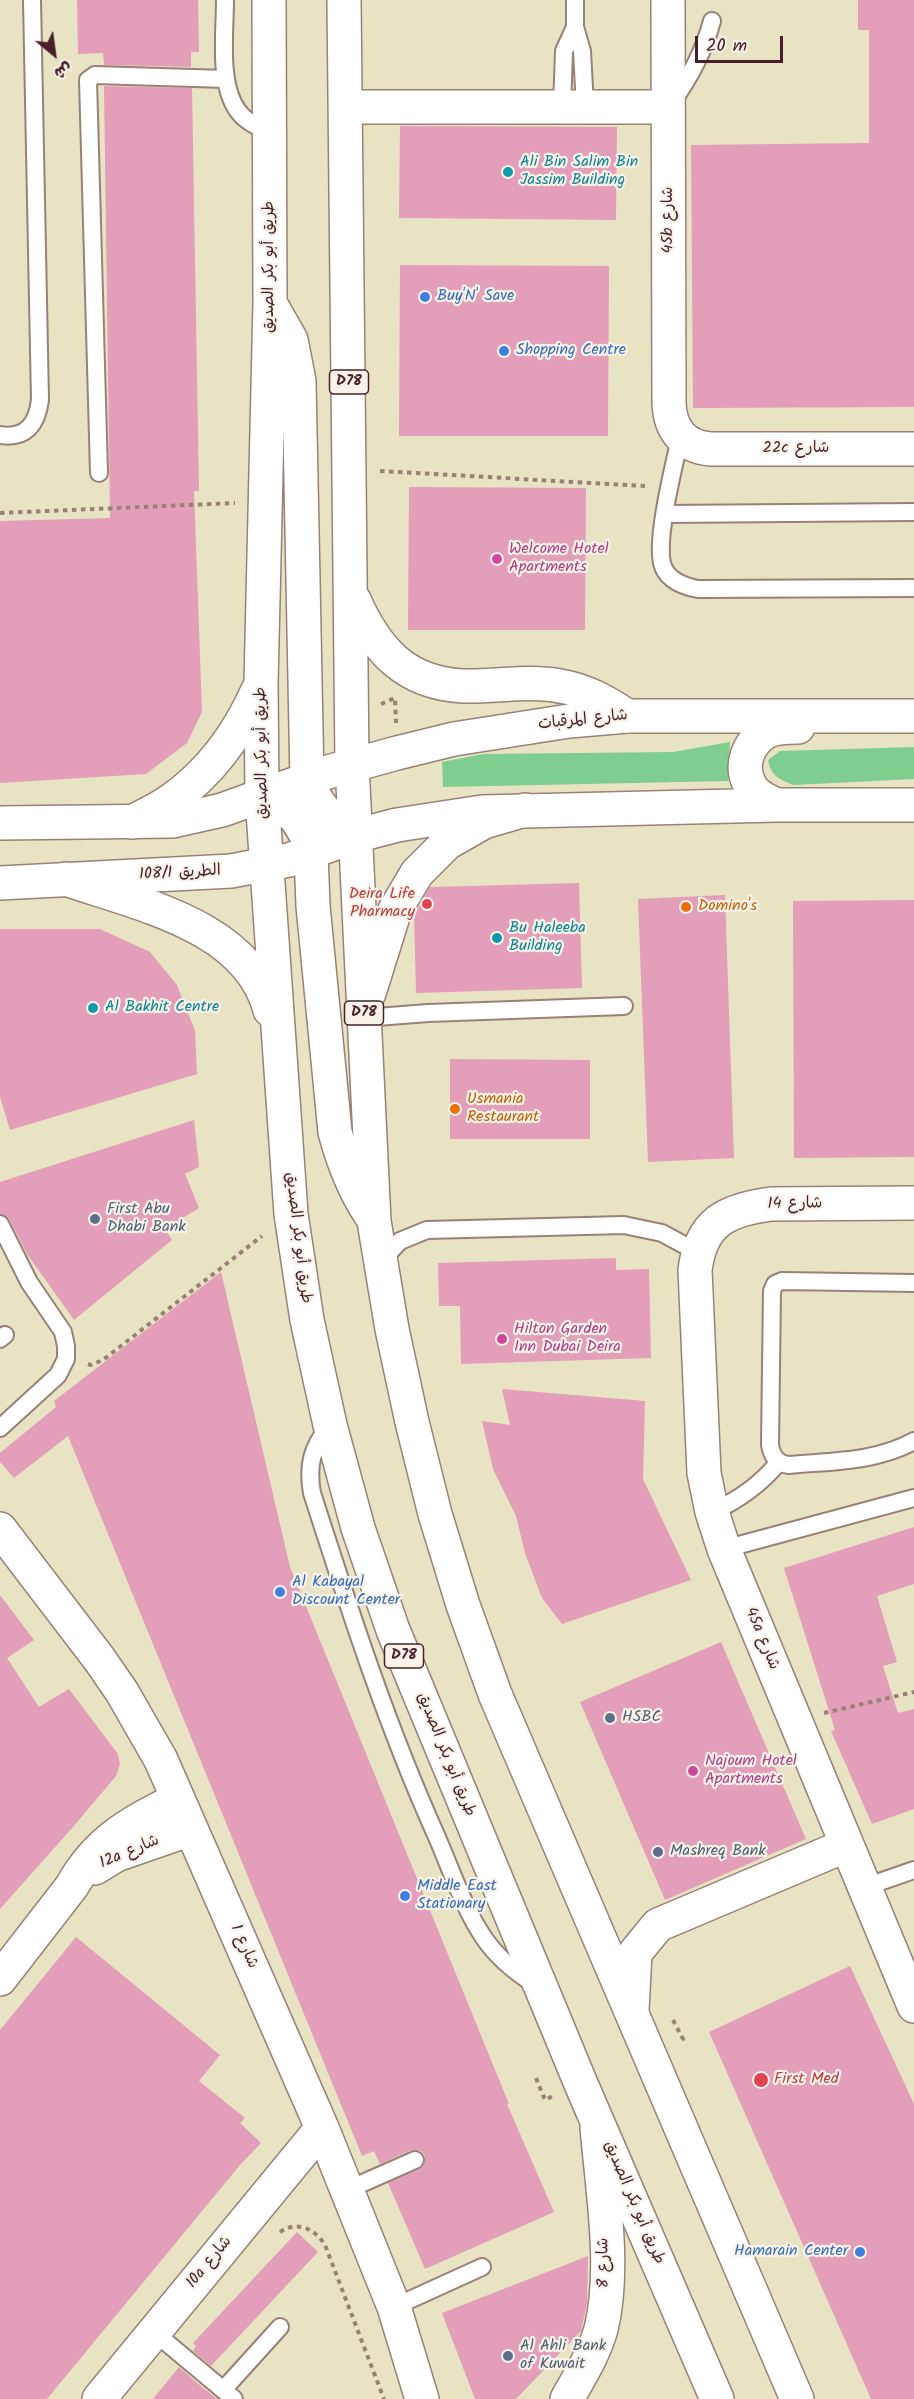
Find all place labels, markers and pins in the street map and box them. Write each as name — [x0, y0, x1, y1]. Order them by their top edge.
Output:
place label: Ali Bin Salim Bin Jassim Building — [520, 153, 638, 191]
marker: Ali Bin Salim Bin Jassim Building — [501, 165, 515, 179]
place label: Buy'N' Save — [437, 287, 514, 307]
marker: Buy'N' Save — [418, 290, 432, 304]
place label: Shopping Centre — [516, 341, 626, 361]
marker: Shopping Centre — [497, 344, 511, 358]
place label: Welcome Hotel Apartments — [509, 540, 609, 578]
marker: Welcome Hotel Apartments — [490, 552, 504, 566]
place label: Deira Life Pharmacy — [349, 885, 415, 923]
marker: Deira Life Pharmacy — [420, 897, 434, 911]
place label: Domino's — [698, 897, 757, 917]
marker: Domino's — [679, 900, 693, 914]
place label: Bu Haleeba Building — [509, 919, 586, 957]
marker: Bu Haleeba Building — [490, 931, 504, 945]
place label: Al Bakhit Centre — [105, 998, 219, 1018]
marker: Al Bakhit Centre — [86, 1001, 100, 1015]
place label: Usmania Restaurant — [467, 1090, 539, 1128]
marker: Usmania Restaurant — [448, 1102, 462, 1116]
place label: First Abu Dhabi Bank — [107, 1200, 186, 1238]
marker: First Abu Dhabi Bank — [88, 1212, 102, 1226]
place label: Hilton Garden Inn Dubai Deira — [514, 1320, 621, 1358]
marker: Hilton Garden Inn Dubai Deira — [495, 1332, 509, 1346]
place label: Al Kabayal Discount Center — [292, 1573, 400, 1611]
marker: Al Kabayal Discount Center — [273, 1585, 287, 1599]
place label: HSBC — [622, 1708, 661, 1728]
marker: HSBC — [603, 1711, 617, 1725]
place label: Najoum Hotel Apartments — [705, 1752, 797, 1790]
marker: Najoum Hotel Apartments — [686, 1764, 700, 1778]
place label: Mashreq Bank — [670, 1842, 766, 1862]
marker: Mashreq Bank — [651, 1845, 665, 1859]
place label: Middle East Stationary — [417, 1877, 497, 1915]
marker: Middle East Stationary — [398, 1889, 412, 1903]
place label: First Med — [774, 2070, 839, 2090]
marker: First Med — [752, 2071, 770, 2089]
place label: Hamarain Center — [734, 2242, 848, 2262]
marker: Hamarain Center — [853, 2245, 867, 2259]
place label: Al Ahli Bank of Kuwait — [520, 2337, 606, 2375]
marker: Al Ahli Bank of Kuwait — [501, 2349, 515, 2363]

